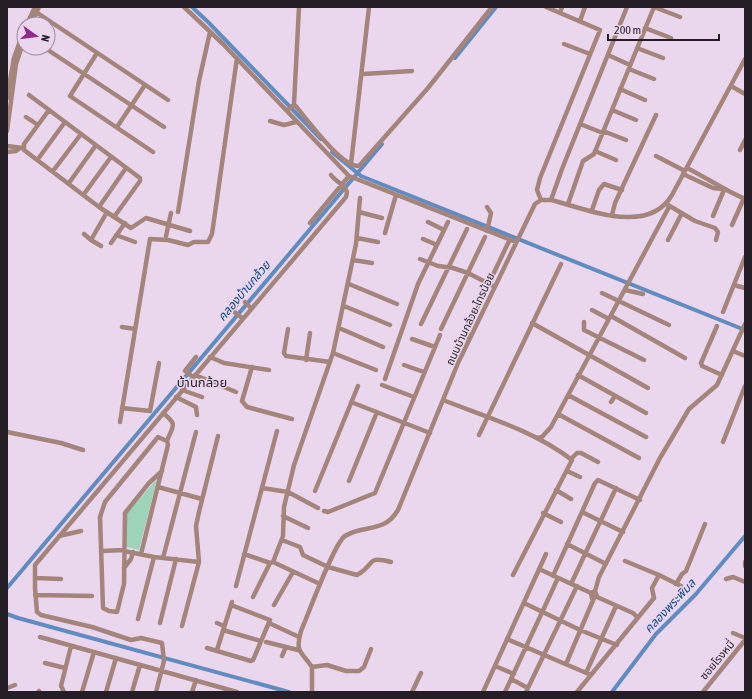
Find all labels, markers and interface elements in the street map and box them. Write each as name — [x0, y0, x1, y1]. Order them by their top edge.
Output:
north arrow — [16, 16, 56, 56]
scale bar — [608, 16, 719, 42]
text: 200 m — [614, 23, 641, 37]
text: N — [39, 34, 52, 43]
water label: คลองบ้านกล้วย — [215, 257, 274, 324]
street label: ถนนบ้านกล้วย-ไทรน้อย — [443, 271, 497, 367]
district label: บ้านกล้วย — [177, 375, 227, 390]
water label: คลองพระพิมล — [642, 575, 699, 636]
street label: ซอยโรงหมี่ — [696, 637, 737, 682]

